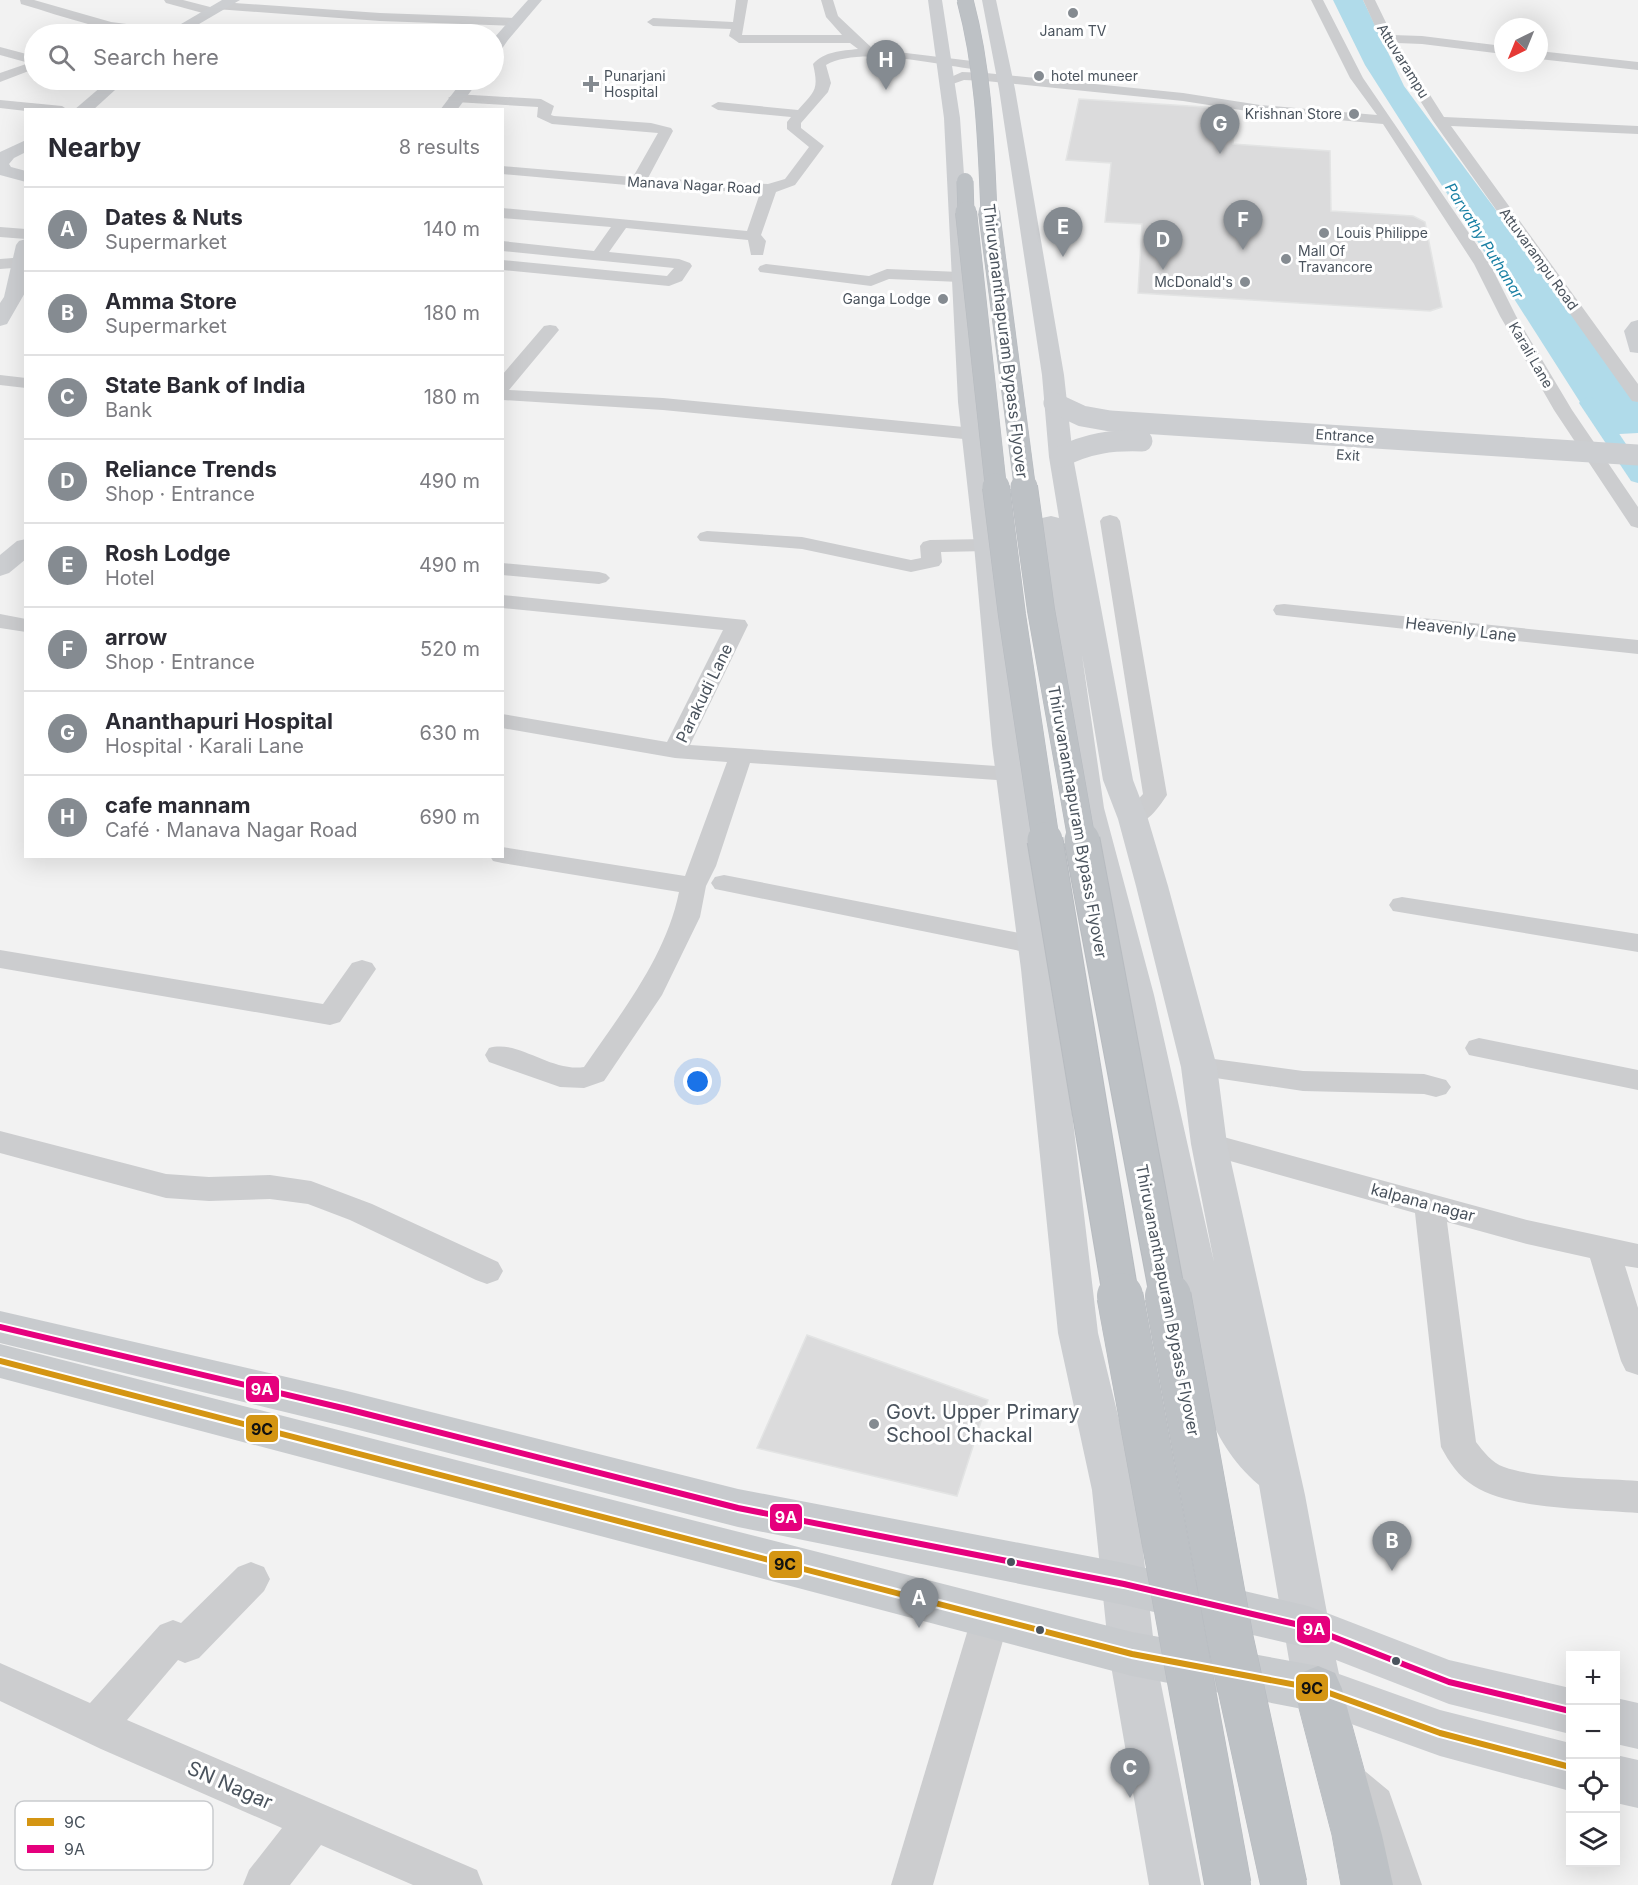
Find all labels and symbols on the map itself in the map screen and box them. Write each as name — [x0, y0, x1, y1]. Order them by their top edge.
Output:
marker: Janam TV — [1066, 6, 1080, 20]
north arrow — [1494, 18, 1548, 72]
street label: Attuvarampu — [1374, 20, 1433, 101]
place label: Janam TV — [1040, 22, 1107, 39]
pin: H — [866, 40, 906, 90]
place label: Punarjani Hospital — [604, 67, 666, 100]
place label: hotel muneer — [1051, 67, 1138, 84]
marker: hotel muneer — [1032, 69, 1046, 83]
marker: Punarjani Hospital — [582, 75, 600, 93]
pin: G — [1200, 104, 1240, 154]
place label: Krishnan Store — [1245, 105, 1342, 122]
marker: Krishnan Store — [1347, 107, 1361, 121]
street label: Manava Nagar Road — [627, 173, 761, 196]
water label: Parvathy Puthanar — [1441, 179, 1528, 303]
pin: F — [1224, 200, 1262, 250]
street label: Thiruvananthapuram Bypass Flyover — [979, 203, 1033, 479]
street label: Attuvarampu Road — [1497, 204, 1582, 313]
pin: E — [1044, 208, 1082, 257]
pin: D — [1144, 220, 1182, 270]
place label: Louis Philippe — [1336, 224, 1428, 241]
marker: Louis Philippe — [1317, 226, 1331, 240]
place label: Mall Of Travancore — [1298, 242, 1373, 275]
marker: Mall Of Travancore — [1279, 252, 1293, 266]
place label: McDonald's — [1154, 273, 1233, 290]
marker: McDonald's — [1238, 275, 1252, 289]
place label: Ganga Lodge — [842, 290, 931, 307]
marker: Ganga Lodge — [936, 292, 950, 306]
street label: Karali Lane — [1506, 319, 1557, 391]
street label: Entrance — [1315, 425, 1375, 446]
street label: Exit — [1335, 445, 1361, 464]
street label: Heavenly Lane — [1404, 612, 1518, 646]
street label: Parakudi Lane — [671, 640, 737, 746]
street label: Thiruvananthapuram Bypass Flyover — [1044, 684, 1112, 960]
your location — [683, 1067, 712, 1096]
street label: Thiruvananthapuram Bypass Flyover — [1132, 1162, 1204, 1438]
street label: kalpana nagar — [1369, 1179, 1477, 1225]
line badge: 9A — [245, 1375, 280, 1403]
text: 9A — [251, 1379, 273, 1399]
place label: Govt. Upper Primary School Chackal — [886, 1400, 1079, 1447]
line badge: 9C — [245, 1414, 279, 1443]
marker: Govt. Upper Primary School Chackal — [867, 1417, 881, 1431]
text: 9C — [251, 1419, 273, 1439]
line badge: 9A — [769, 1503, 803, 1532]
text: 9A — [775, 1507, 797, 1527]
pin: B — [1372, 1522, 1412, 1571]
line badge: 9C — [768, 1550, 803, 1579]
text: 9C — [774, 1554, 796, 1574]
unlabelled marker — [1005, 1556, 1017, 1568]
pin: A — [900, 1578, 938, 1628]
line badge: 9A — [1296, 1615, 1331, 1644]
text: 9A — [1303, 1619, 1325, 1639]
unlabelled marker — [1034, 1624, 1046, 1636]
unlabelled marker — [1390, 1655, 1402, 1667]
line badge: 9C — [1295, 1673, 1329, 1702]
text: 9C — [1301, 1678, 1323, 1698]
pin: C — [1110, 1748, 1150, 1798]
street label: SN Nagar — [184, 1756, 277, 1815]
legend — [15, 1801, 213, 1870]
text: 9C — [64, 1812, 86, 1832]
text: 9A — [64, 1839, 85, 1859]

